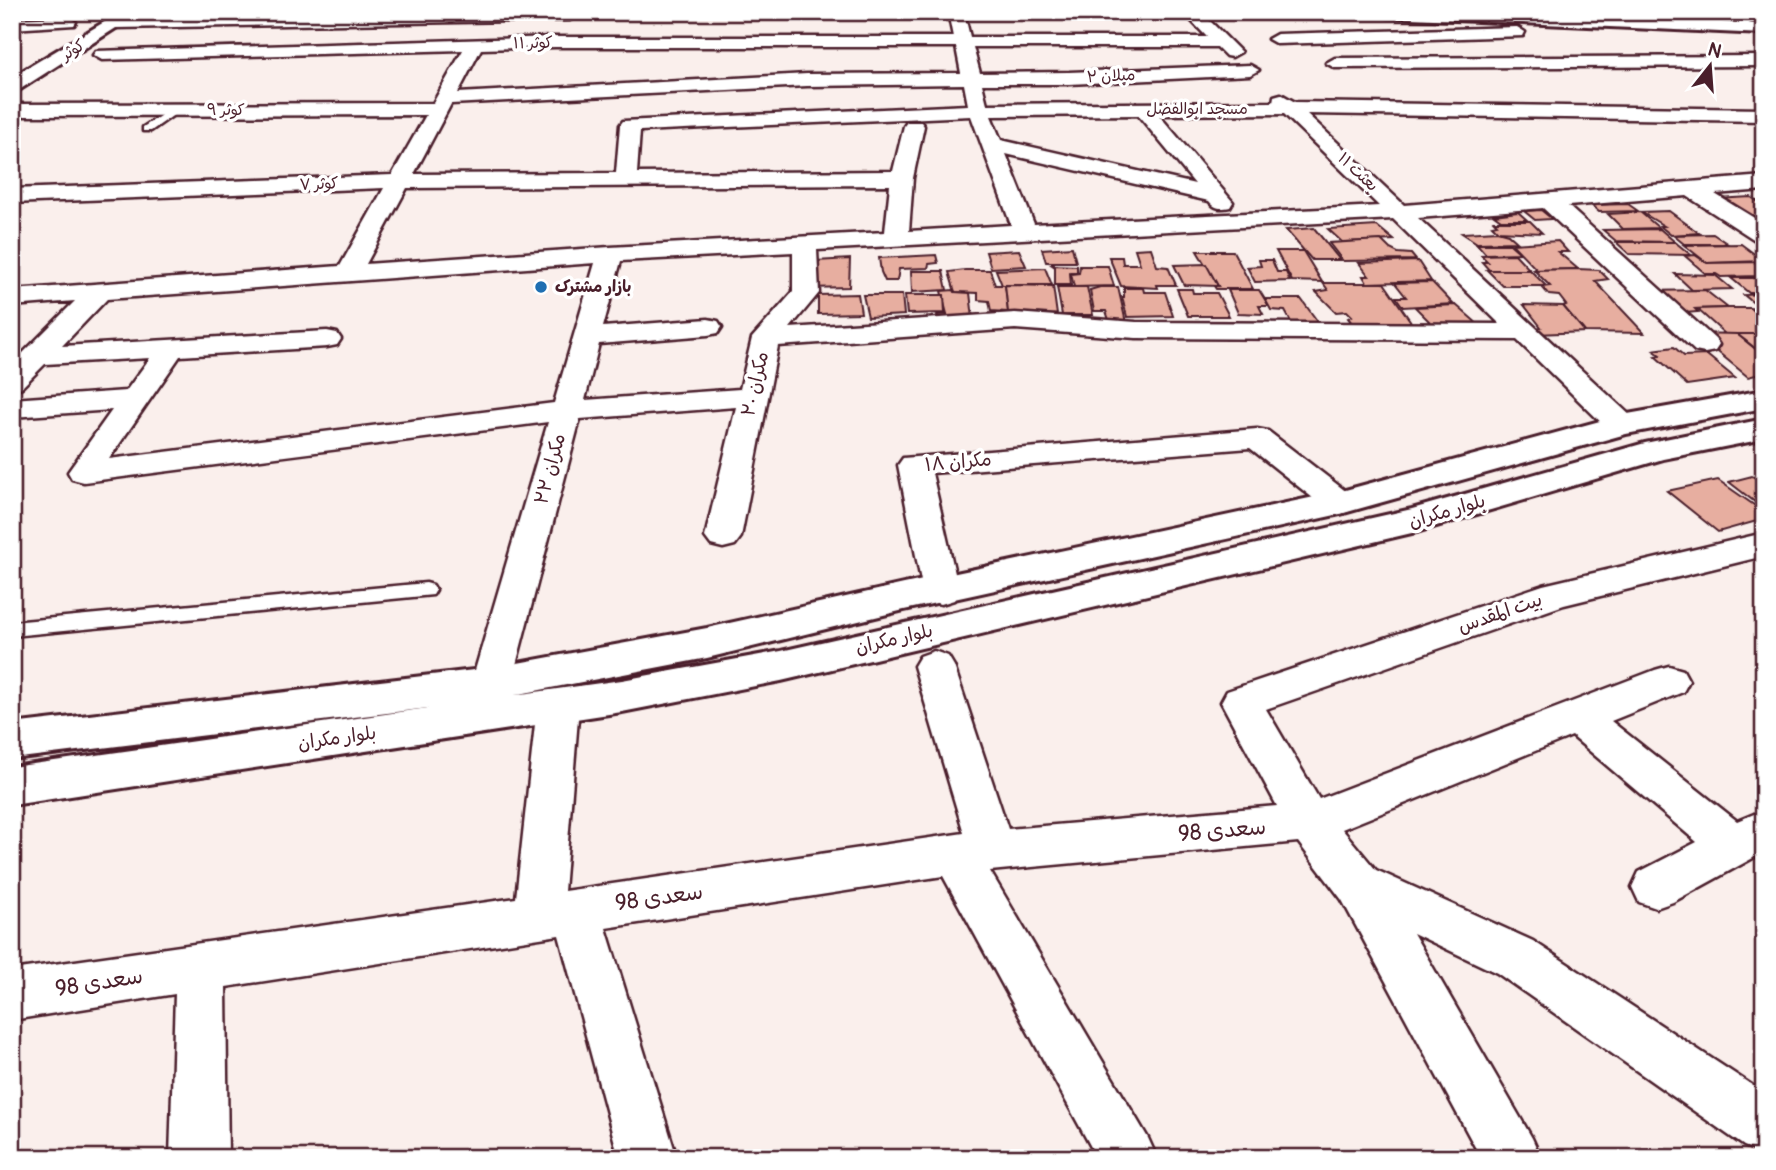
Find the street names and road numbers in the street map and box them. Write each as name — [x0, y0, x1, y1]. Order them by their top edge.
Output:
street label: کوثر ۱۱ — [513, 33, 553, 53]
street label: کوثر — [56, 35, 89, 66]
street label: میلان ۲ — [1086, 65, 1136, 87]
street label: مسجد ابوالفضل — [1146, 99, 1248, 119]
street label: کوثر ۹ — [207, 100, 245, 120]
street label: بعثت ۱۱ — [1334, 148, 1382, 196]
street label: کوثر ۷ — [299, 173, 339, 195]
street label: مکران ۲۰ — [736, 349, 774, 419]
street label: مکران ۲۲ — [529, 431, 571, 507]
street label: مکران ۱۸ — [924, 447, 992, 477]
street label: بلوار مکران — [1406, 489, 1488, 533]
street label: بیت المقدس — [1455, 587, 1545, 639]
street label: بلوار مکران — [853, 618, 935, 660]
street label: بلوار مکران — [296, 721, 378, 755]
street label: سعدی 98 — [1177, 812, 1267, 848]
street label: سعدی 98 — [613, 876, 705, 918]
street label: سعدی 98 — [53, 961, 145, 1003]

